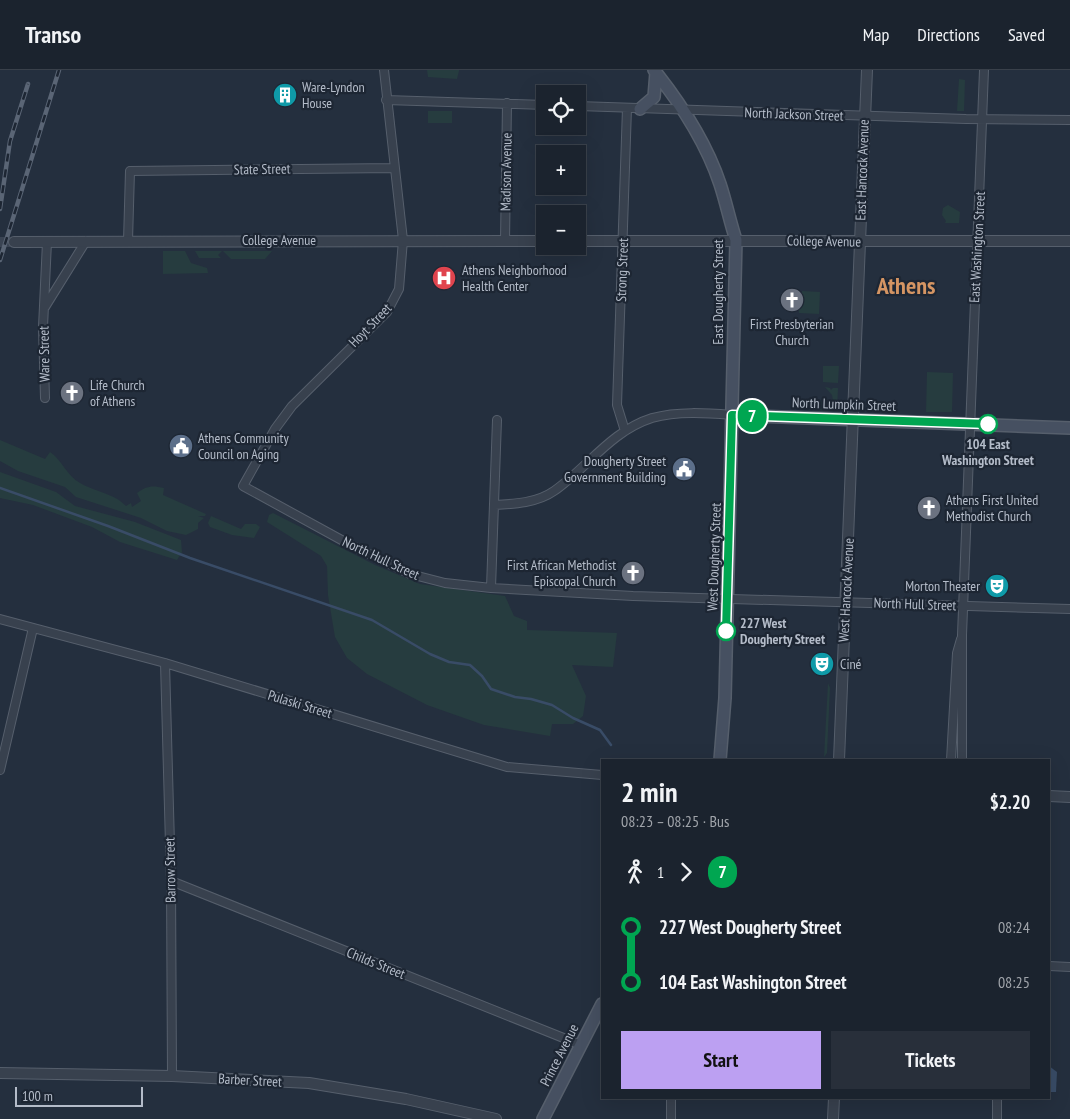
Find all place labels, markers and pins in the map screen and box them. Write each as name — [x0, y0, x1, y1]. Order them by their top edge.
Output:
place label: Ware-Lyndon House — [302, 78, 365, 112]
building icon: Ware-Lyndon House — [272, 82, 298, 108]
place label: Athens Neighborhood Health Center — [462, 261, 567, 295]
hospital icon: Athens Neighborhood Health Center — [431, 265, 457, 291]
church icon: First Presbyterian Church — [779, 287, 805, 313]
place label: First Presbyterian Church — [750, 315, 834, 349]
place label: Life Church of Athens — [90, 376, 145, 410]
church icon: Life Church of Athens — [59, 380, 85, 406]
marker: 104 East Washington Street — [978, 414, 998, 434]
place label: Athens Community Council on Aging — [198, 429, 289, 463]
public building icon: Athens Community Council on Aging — [168, 433, 194, 459]
place label: 104 East Washington Street — [941, 435, 1034, 469]
place label: Dougherty Street Government Building — [564, 452, 666, 486]
public building icon: Dougherty Street Government Building — [671, 456, 697, 482]
place label: Athens First United Methodist Church — [946, 491, 1038, 525]
church icon: Athens First United Methodist Church — [916, 495, 942, 521]
place label: First African Methodist Episcopal Church — [507, 556, 616, 590]
church icon: First African Methodist Episcopal Church — [620, 560, 646, 586]
theatre icon: Morton Theater — [984, 573, 1010, 599]
place label: Morton Theater — [905, 577, 980, 595]
place label: 227 West Dougherty Street — [740, 614, 825, 648]
marker: 227 West Dougherty Street — [716, 621, 736, 641]
theatre icon: Ciné — [809, 651, 835, 677]
place label: Ciné — [840, 655, 862, 673]

